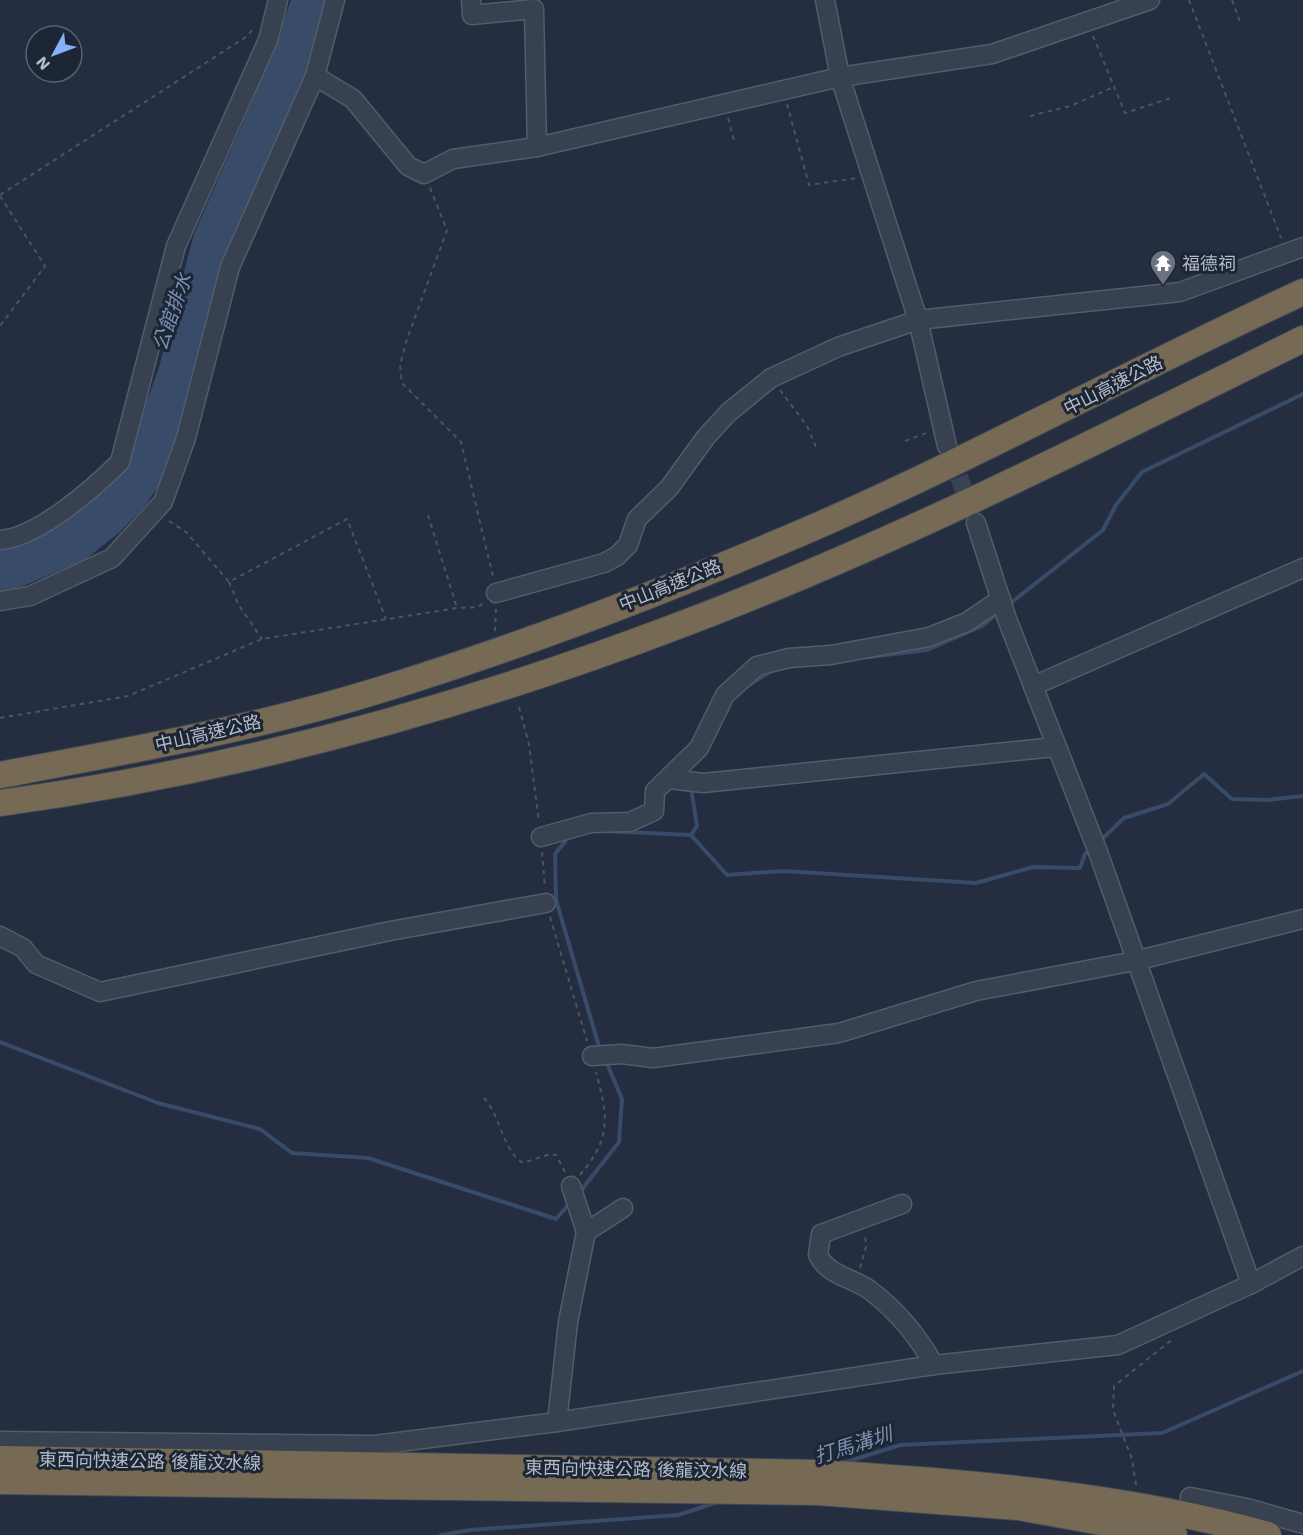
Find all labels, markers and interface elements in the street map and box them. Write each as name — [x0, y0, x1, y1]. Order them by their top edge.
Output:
north arrow — [24, 24, 84, 84]
text: N — [32, 53, 54, 74]
temple icon: 福德祠 — [1148, 248, 1178, 286]
place label: 福德祠 — [1182, 253, 1236, 274]
water label: 公館排水 — [148, 269, 197, 354]
street label: 中山高速公路 — [1060, 351, 1166, 419]
street label: 中山高速公路 — [616, 555, 724, 615]
street label: 中山高速公路 — [153, 711, 263, 755]
water label: 打馬溝圳 — [811, 1421, 898, 1468]
street label: 東西向快速公路 後龍汶水線 — [39, 1449, 261, 1473]
street label: 東西向快速公路 後龍汶水線 — [525, 1457, 747, 1481]

